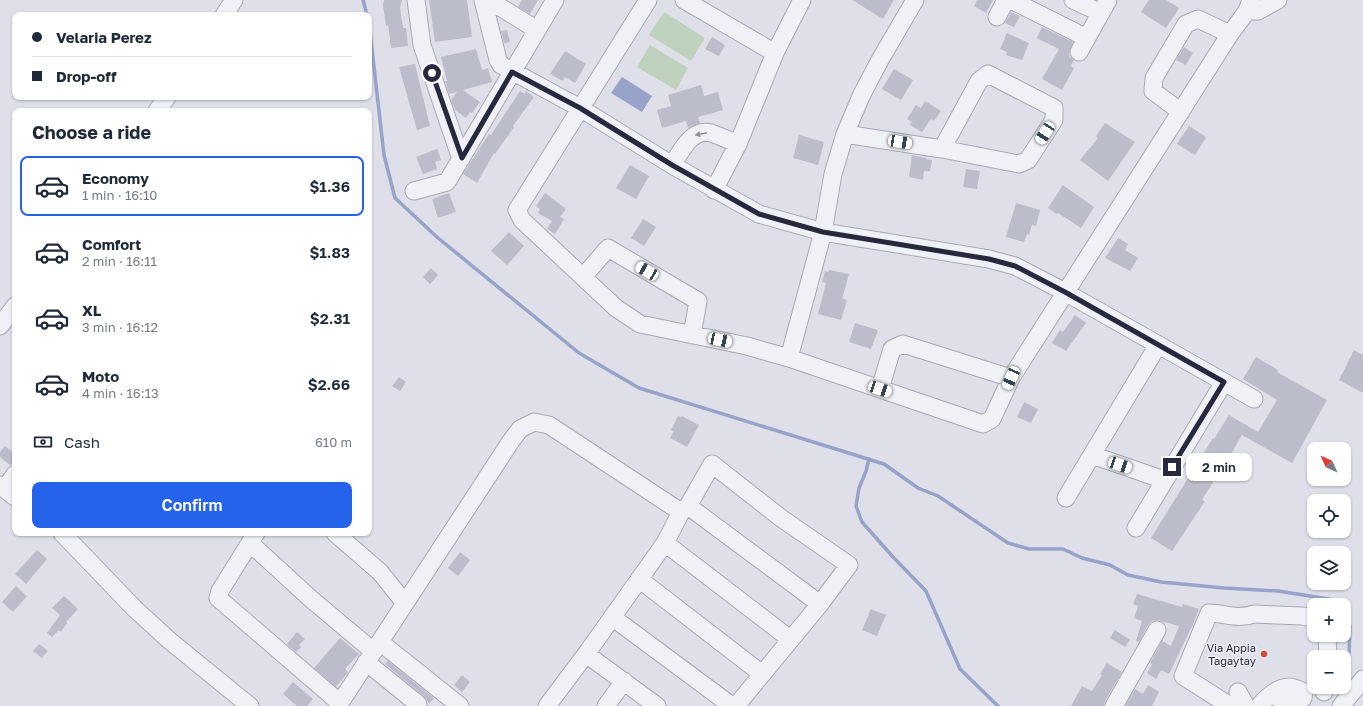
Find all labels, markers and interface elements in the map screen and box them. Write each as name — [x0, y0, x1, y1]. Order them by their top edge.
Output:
text: Velaria Perez — [56, 28, 152, 46]
route start — [423, 64, 441, 82]
text: Drop-off — [56, 67, 116, 85]
car — [1033, 120, 1057, 146]
text: Choose a ride — [32, 121, 151, 143]
one-way arrow — [695, 132, 707, 138]
car — [887, 134, 913, 150]
icon: car — [34, 168, 70, 204]
text: Economy — [82, 169, 149, 187]
text: $1.36 — [309, 177, 350, 195]
text: 1 min · 16:10 — [82, 187, 157, 203]
icon: car — [34, 234, 70, 270]
text: Comfort — [82, 235, 141, 253]
text: $1.83 — [309, 243, 350, 261]
text: 2 min · 16:11 — [82, 253, 157, 269]
car — [634, 260, 660, 282]
icon: car — [34, 300, 70, 336]
text: XL — [82, 301, 101, 319]
text: $2.31 — [310, 309, 350, 327]
text: 3 min · 16:12 — [82, 319, 158, 335]
car — [707, 332, 733, 348]
car — [1001, 365, 1021, 391]
icon: car — [34, 366, 70, 402]
text: Moto — [82, 367, 119, 385]
text: $2.66 — [308, 375, 350, 393]
car — [867, 379, 893, 399]
text: 4 min · 16:13 — [82, 385, 159, 401]
icon: cash — [32, 431, 54, 453]
text: Cash — [64, 433, 100, 451]
text: 610 m — [315, 434, 352, 450]
north arrow — [1307, 442, 1351, 486]
map controls — [1307, 442, 1351, 694]
callout: 2 min — [1186, 453, 1252, 481]
car — [1107, 455, 1133, 475]
route end — [1163, 458, 1181, 476]
text: 2 min — [1202, 459, 1236, 475]
button: Confirm — [32, 482, 352, 528]
button: locate — [1307, 494, 1351, 538]
button: layers — [1307, 546, 1351, 590]
button: + — [1307, 598, 1351, 642]
place label: Via Appia Tagaytay — [1207, 641, 1256, 667]
marker: Via Appia Tagaytay — [1259, 649, 1269, 659]
button: − — [1307, 650, 1351, 694]

